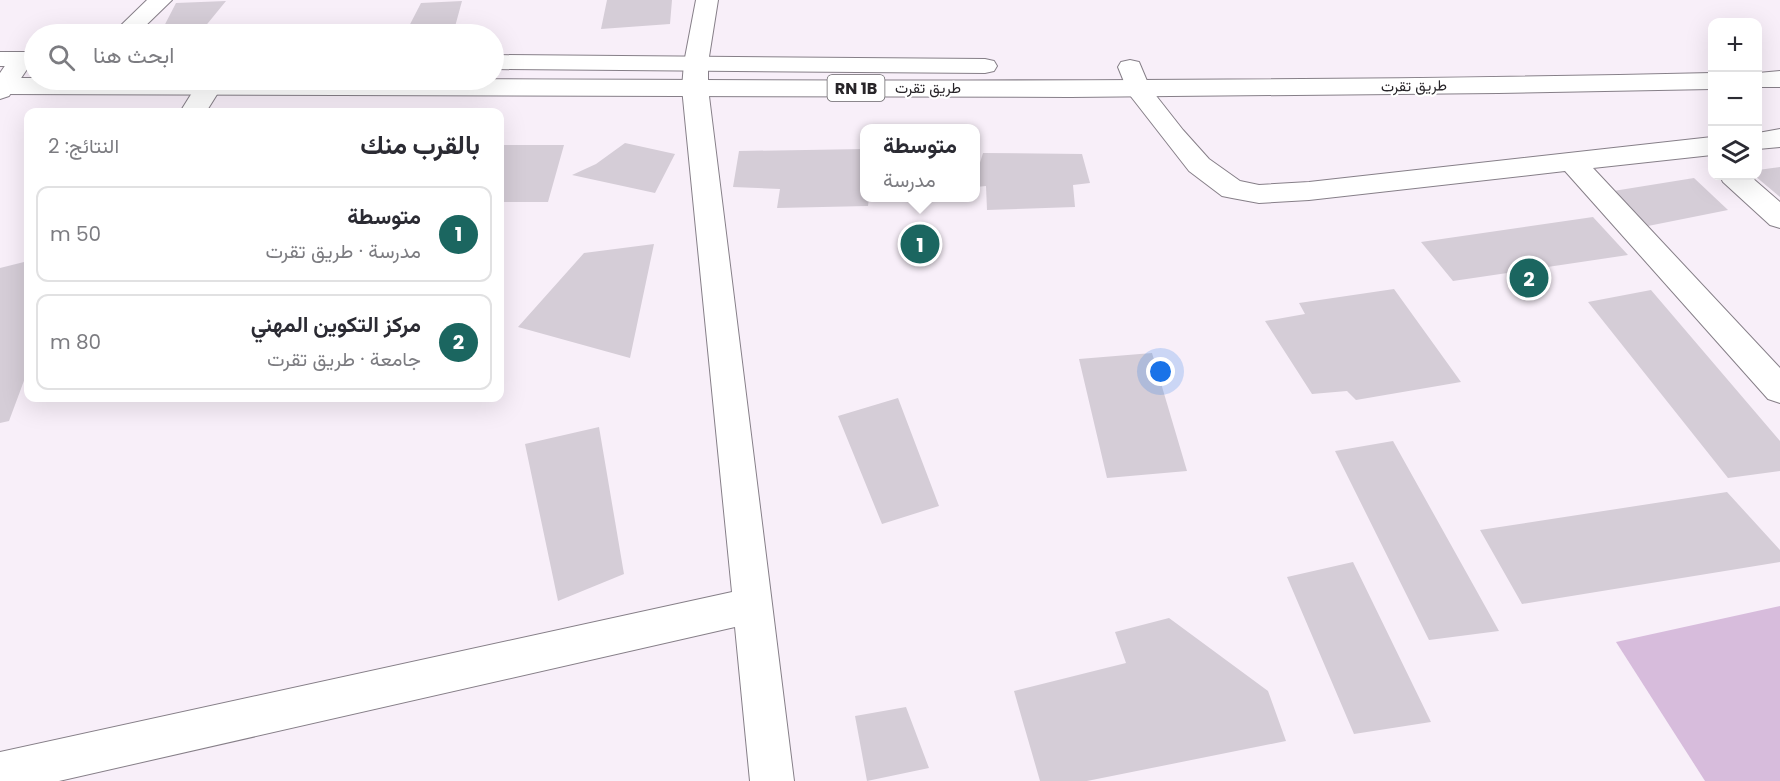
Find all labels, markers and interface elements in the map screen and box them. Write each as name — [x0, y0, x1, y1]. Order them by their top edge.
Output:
map controls — [1708, 18, 1762, 180]
button: + — [1708, 18, 1762, 72]
search box — [24, 24, 504, 90]
text: ابحث هنا — [93, 40, 174, 71]
icon: search — [45, 41, 78, 74]
button: − — [1708, 72, 1762, 126]
street label: طريق تقرت — [1381, 74, 1447, 97]
road number: RN 1B — [828, 75, 884, 101]
street label: طريق تقرت — [895, 77, 961, 98]
popup — [860, 124, 980, 202]
button: layers — [1708, 126, 1762, 180]
text: بالقرب منك — [360, 127, 480, 163]
text: متوسطة — [883, 130, 957, 161]
text: النتائج: 2 — [48, 132, 119, 160]
text: مدرسة — [883, 166, 936, 194]
text: متوسطة — [347, 201, 421, 232]
text: 50 m — [50, 220, 101, 248]
text: 1 — [455, 220, 462, 248]
pin: 1 — [900, 222, 940, 266]
text: مدرسة · طريق تقرت — [265, 237, 421, 265]
pin: 2 — [1510, 256, 1549, 300]
text: مركز التكوين المهني — [251, 309, 421, 340]
text: 80 m — [50, 328, 101, 356]
text: 2 — [453, 328, 464, 356]
text: جامعة · طريق تقرت — [267, 345, 421, 373]
your location — [1146, 357, 1175, 386]

